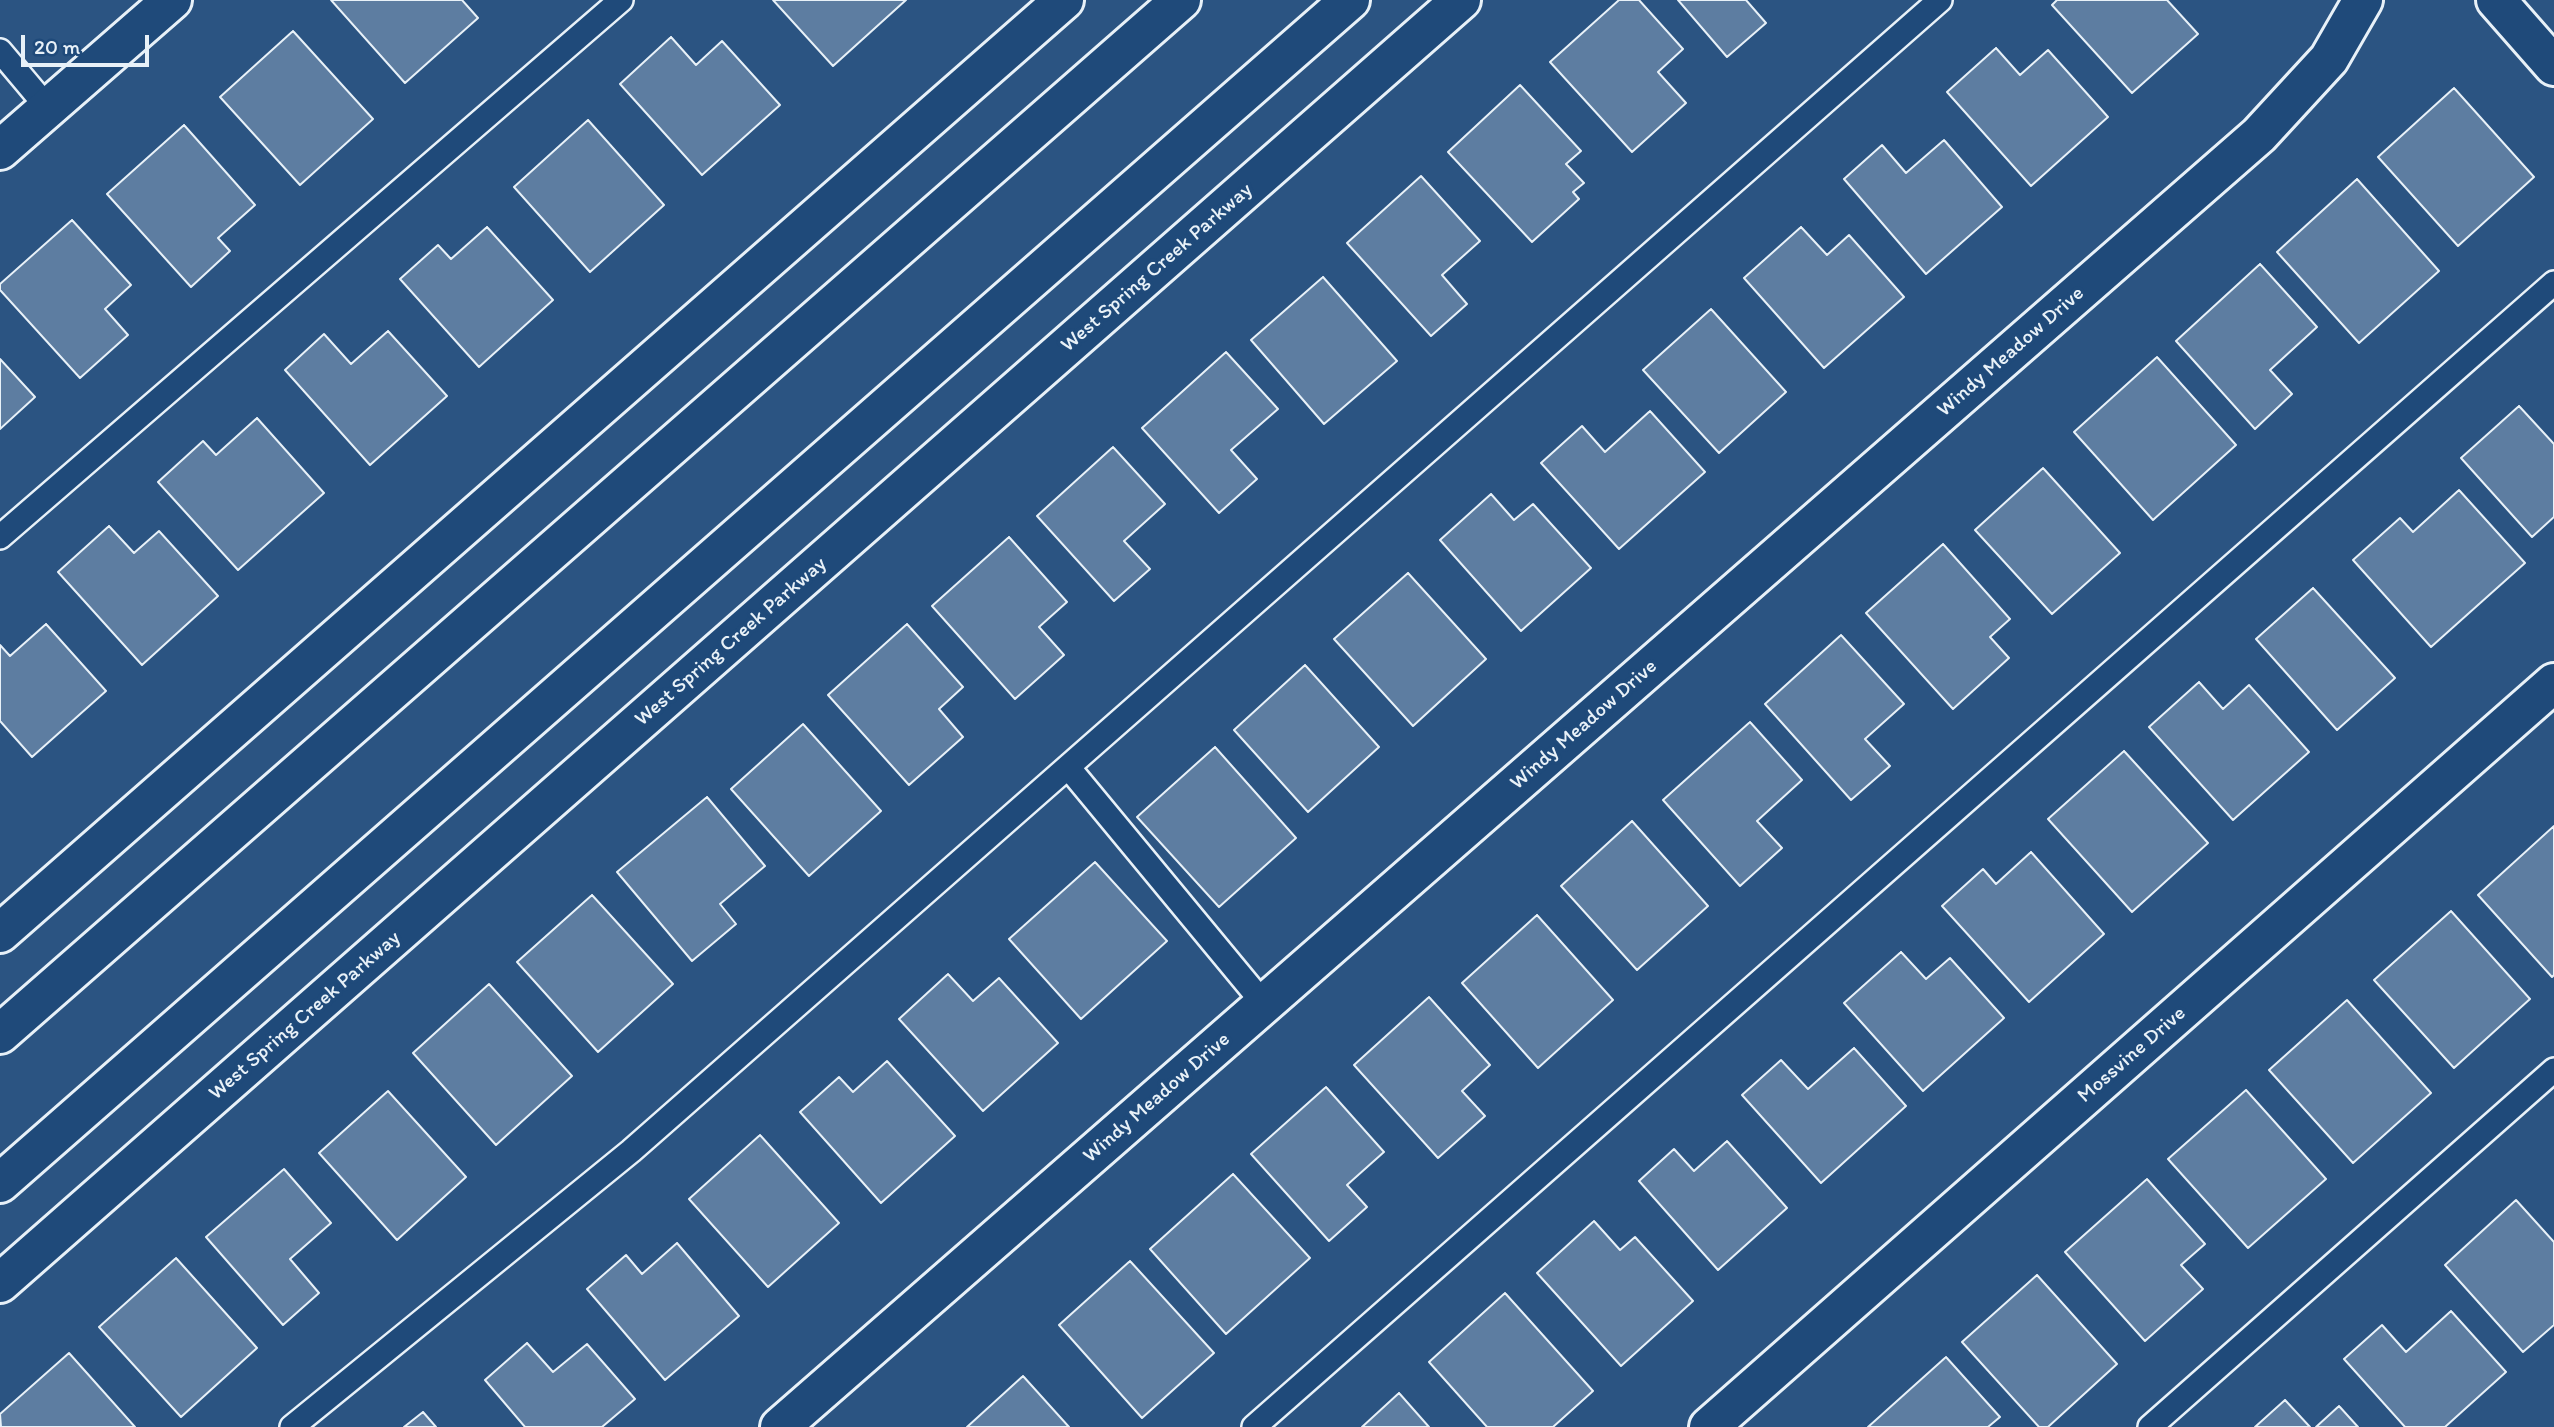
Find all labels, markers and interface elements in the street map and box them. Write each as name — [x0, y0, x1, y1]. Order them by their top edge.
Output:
scale bar — [24, 21, 152, 65]
text: 20 m — [34, 34, 80, 59]
street label: West Spring Creek Parkway — [1056, 178, 1258, 358]
street label: Windy Meadow Drive — [1932, 281, 2090, 423]
street label: West Spring Creek Parkway — [630, 552, 832, 732]
street label: Windy Meadow Drive — [1505, 654, 1663, 796]
street label: West Spring Creek Parkway — [204, 926, 406, 1106]
street label: Mossvine Drive — [2073, 1001, 2191, 1109]
street label: Windy Meadow Drive — [1078, 1027, 1236, 1169]

